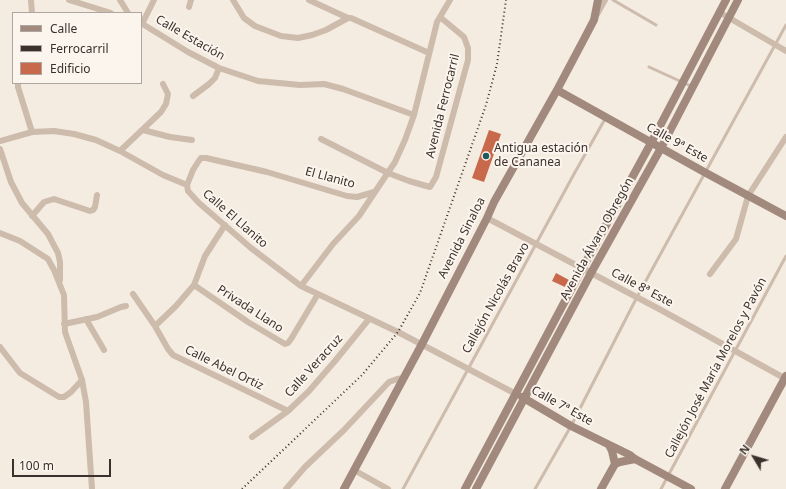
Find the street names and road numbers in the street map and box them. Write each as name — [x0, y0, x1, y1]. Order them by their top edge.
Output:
street label: Calle Estación — [153, 12, 227, 64]
street label: Avenida Ferrocarril — [423, 52, 463, 160]
street label: Calle 9ª Este — [644, 120, 710, 166]
street label: El Llanito — [303, 164, 357, 192]
street label: Avenida Álvaro Obregón — [557, 175, 637, 303]
street label: Calle El Llanito — [200, 187, 270, 251]
street label: Avenida Sinaloa — [435, 195, 489, 281]
street label: Callejón Nicolás Bravo — [459, 240, 533, 356]
street label: Calle 8ª Este — [609, 266, 675, 310]
street label: Callejón José María Morelos y Pavón — [662, 275, 770, 461]
street label: Privada Llano — [214, 282, 286, 336]
street label: Calle Veracruz — [282, 332, 346, 400]
street label: Calle Abel Ortiz — [182, 343, 266, 393]
street label: Calle 7ª Este — [529, 383, 595, 429]

